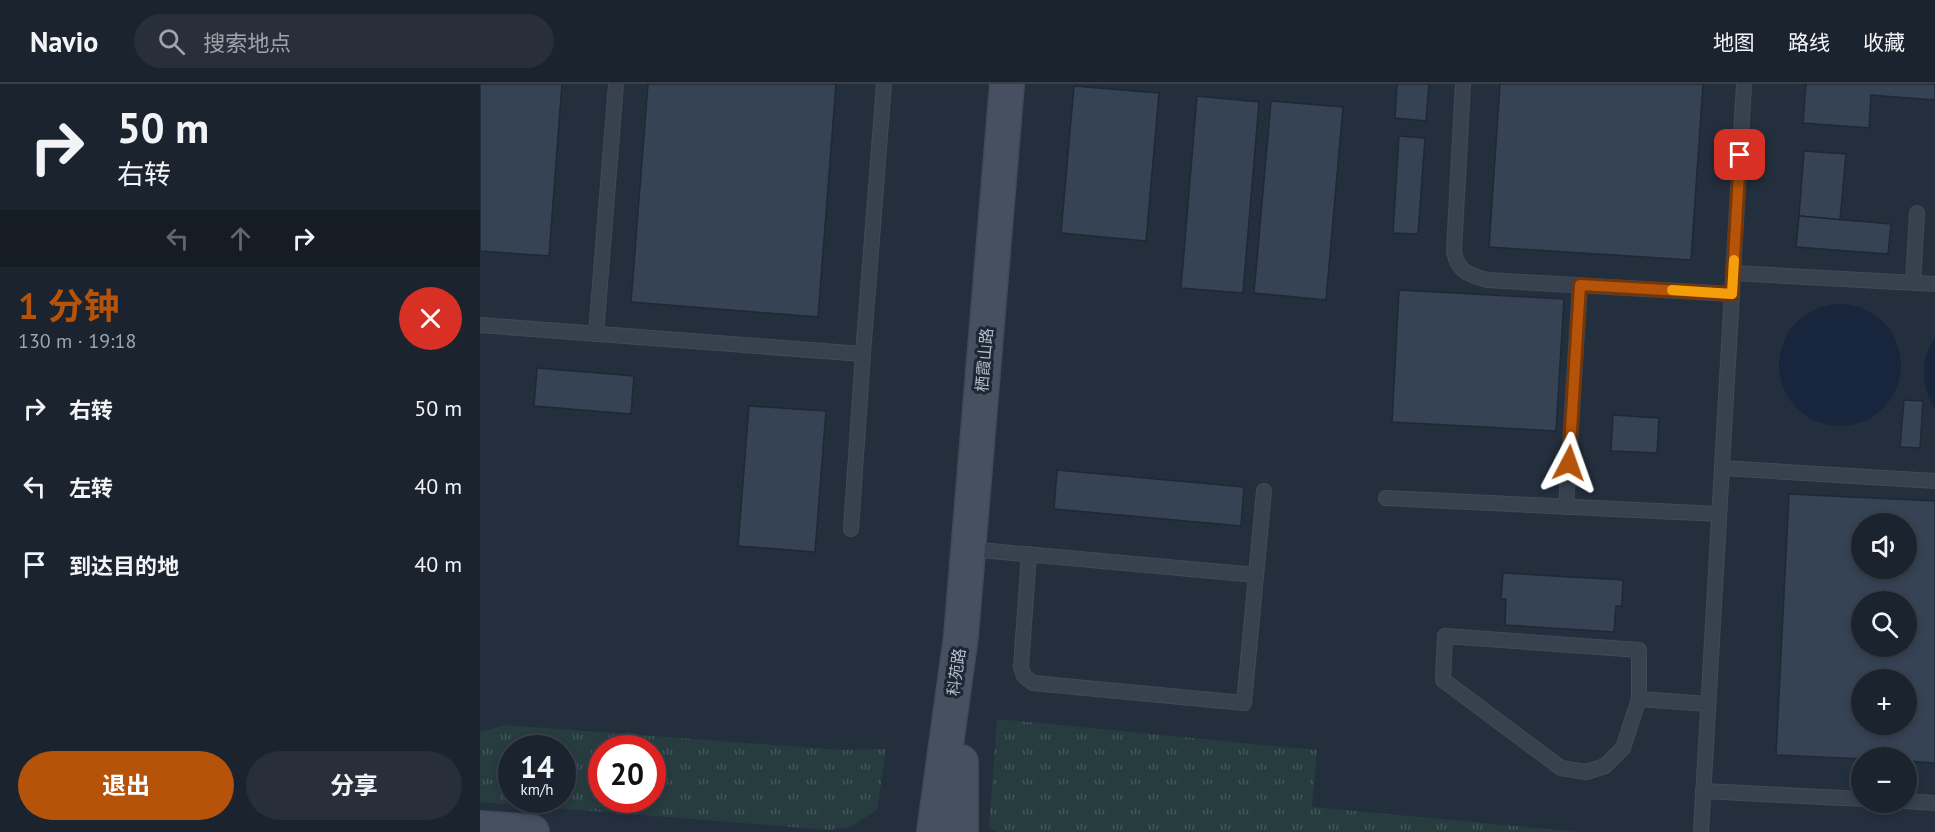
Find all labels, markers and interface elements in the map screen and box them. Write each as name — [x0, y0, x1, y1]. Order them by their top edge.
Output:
search box — [134, 14, 554, 68]
text: Navio — [30, 23, 98, 60]
icon: search — [155, 25, 188, 58]
text: 搜索地点 — [203, 29, 291, 57]
text: 地图 — [1713, 29, 1755, 56]
text: 路线 — [1788, 29, 1830, 56]
text: 收藏 — [1863, 29, 1905, 56]
text: 50 m — [117, 100, 209, 155]
icon: right — [18, 108, 96, 186]
pin — [1714, 129, 1765, 180]
icon: arrive — [1723, 138, 1756, 171]
text: 右转 — [117, 157, 171, 191]
icon: left — [161, 222, 194, 255]
icon: ahead — [224, 222, 257, 255]
icon: right — [287, 222, 320, 255]
text: 1 分钟 — [18, 282, 120, 329]
button: close — [399, 287, 462, 350]
street label: 栖霞山路 — [971, 327, 997, 393]
text: 130 m · 19:18 — [18, 328, 136, 354]
icon: right — [18, 392, 51, 425]
text: 50 m — [414, 394, 462, 422]
text: 右转 — [69, 396, 113, 424]
position arrow — [1537, 431, 1601, 495]
icon: left — [18, 470, 51, 503]
text: 40 m — [414, 472, 462, 500]
text: 左转 — [69, 474, 113, 502]
map controls — [1851, 513, 1917, 813]
button: sound — [1851, 513, 1917, 579]
icon: arrive — [18, 548, 51, 581]
text: 40 m — [414, 550, 462, 578]
text: 到达目的地 — [69, 552, 179, 580]
button: search — [1851, 591, 1917, 657]
street label: 科苑路 — [943, 647, 969, 697]
button: + — [1851, 669, 1917, 735]
speed limit sign: 20 — [588, 735, 666, 813]
text: 14 — [520, 747, 554, 786]
button: − — [1851, 747, 1917, 813]
button: 退出 — [18, 751, 234, 820]
button: 分享 — [246, 751, 462, 820]
text: km/h — [521, 780, 553, 799]

